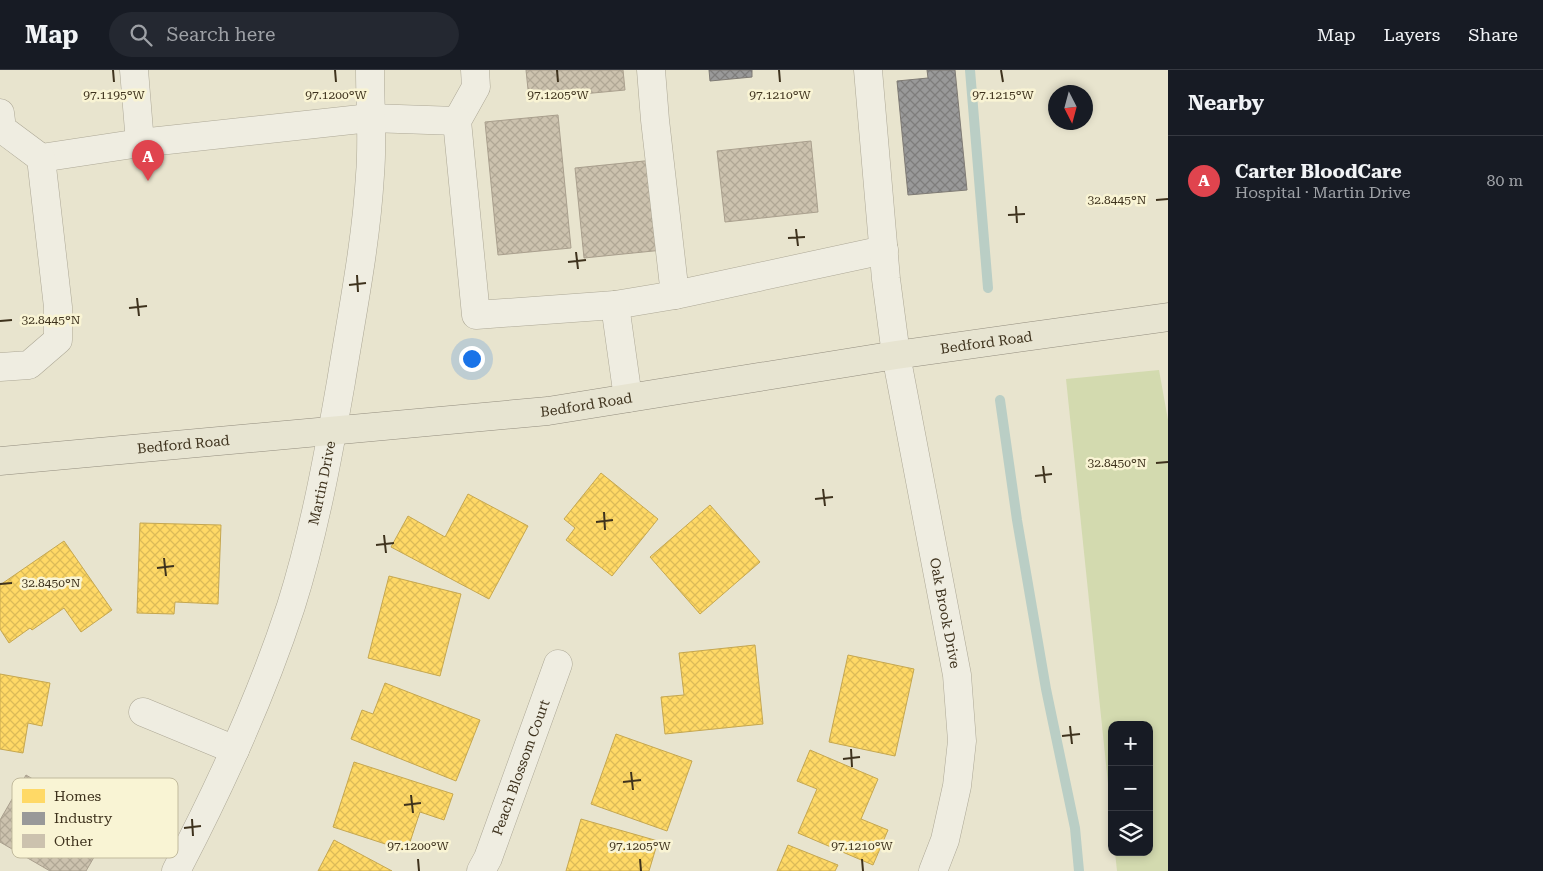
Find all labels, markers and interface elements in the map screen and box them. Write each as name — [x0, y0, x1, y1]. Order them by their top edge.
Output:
search box — [109, 12, 459, 57]
text: Map — [25, 21, 79, 49]
icon: search — [127, 21, 155, 49]
text: Search here — [167, 23, 275, 46]
text: Map — [1317, 24, 1356, 45]
text: Layers — [1384, 24, 1440, 45]
text: Share — [1468, 24, 1518, 45]
north arrow — [1048, 85, 1093, 130]
text: 97.1195°W — [83, 88, 146, 102]
text: 97.1200°W — [305, 88, 368, 102]
text: 97.1205°W — [527, 88, 590, 102]
text: 97.1210°W — [749, 88, 812, 102]
text: 97.1215°W — [972, 88, 1035, 102]
text: Nearby — [1188, 91, 1264, 115]
pin: A — [132, 140, 164, 181]
text: Carter BloodCare — [1235, 160, 1402, 183]
text: A — [1198, 171, 1210, 190]
text: 80 m — [1486, 171, 1523, 190]
text: Hospital · Martin Drive — [1235, 183, 1411, 202]
text: 32.8445°N — [1088, 193, 1147, 207]
text: 32.8445°N — [22, 313, 81, 327]
street label: Bedford Road — [939, 328, 1033, 357]
your location — [459, 346, 485, 372]
street label: Bedford Road — [540, 390, 633, 420]
street label: Bedford Road — [136, 432, 230, 456]
street label: Martin Drive — [305, 439, 338, 527]
text: 32.8450°N — [1088, 456, 1147, 470]
street label: Oak Brook Drive — [927, 556, 964, 670]
text: 32.8450°N — [22, 576, 81, 590]
street label: Peach Blossom Court — [489, 697, 553, 838]
map controls — [1108, 721, 1153, 856]
button: + — [1108, 721, 1153, 766]
button: − — [1108, 766, 1153, 811]
legend — [12, 778, 178, 858]
text: Homes — [54, 788, 102, 804]
text: Industry — [54, 810, 113, 826]
button: layers — [1108, 811, 1153, 856]
text: Other — [54, 833, 93, 849]
text: 97.1200°W — [387, 839, 450, 853]
text: 97.1205°W — [609, 839, 672, 853]
text: 97.1210°W — [831, 839, 894, 853]

